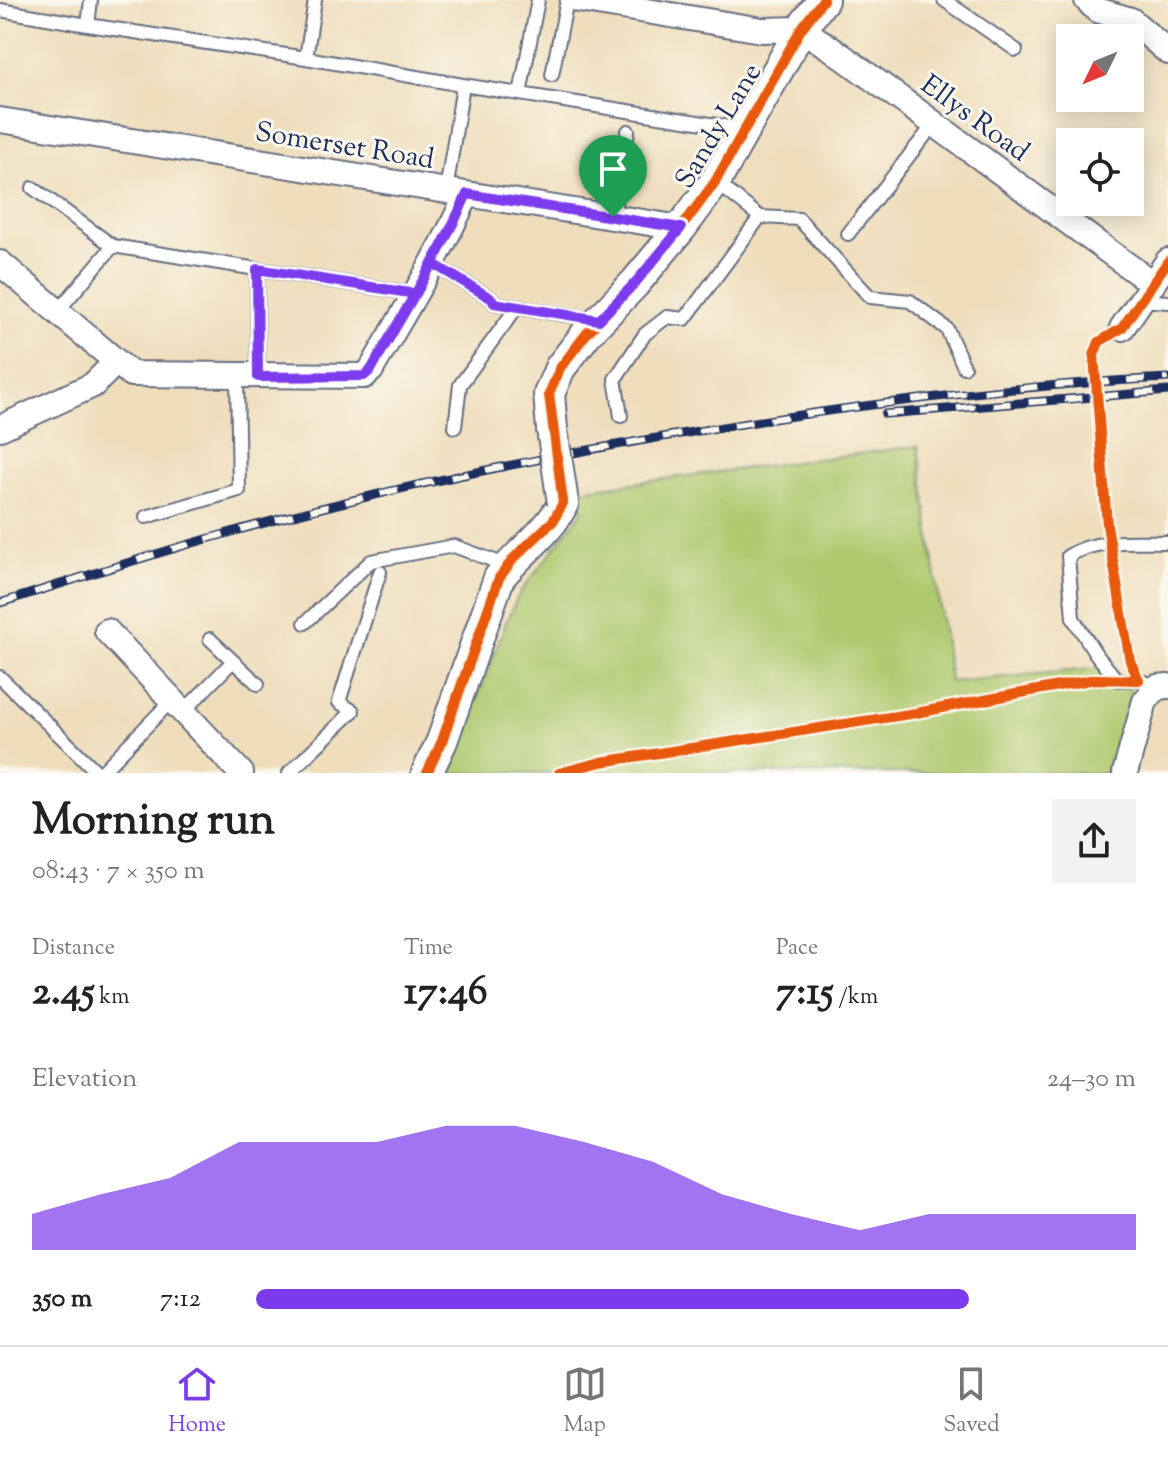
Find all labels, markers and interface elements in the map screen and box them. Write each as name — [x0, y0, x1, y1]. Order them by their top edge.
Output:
north arrow — [1056, 24, 1144, 112]
map controls — [1056, 24, 1144, 216]
street label: Sandy Lane — [666, 56, 773, 197]
street label: Ellys Road — [911, 66, 1037, 173]
street label: Somerset Road — [252, 113, 437, 181]
button: locate — [1056, 128, 1144, 216]
pin — [579, 135, 647, 217]
icon: arrive — [591, 147, 635, 191]
text: Morning run — [32, 791, 275, 854]
button: share — [1052, 799, 1136, 883]
text: 08:43 · 7 × 350 m — [32, 853, 205, 890]
text: Distance — [32, 933, 115, 965]
text: Time — [404, 933, 453, 965]
text: Pace — [776, 933, 818, 965]
text: 2.45 — [32, 965, 95, 1022]
text: 17:46 — [404, 965, 488, 1022]
text: 7:15 — [776, 965, 834, 1022]
text: km — [95, 982, 130, 1014]
text: /km — [834, 982, 878, 1014]
text: Elevation — [32, 1061, 137, 1098]
text: 24–30 m — [1047, 1061, 1136, 1098]
text: 350 m — [32, 1281, 92, 1318]
text: 7:12 — [160, 1281, 201, 1318]
tab: Home — [168, 1362, 226, 1442]
tab: Map — [563, 1362, 607, 1442]
tab: Saved — [943, 1362, 1000, 1442]

